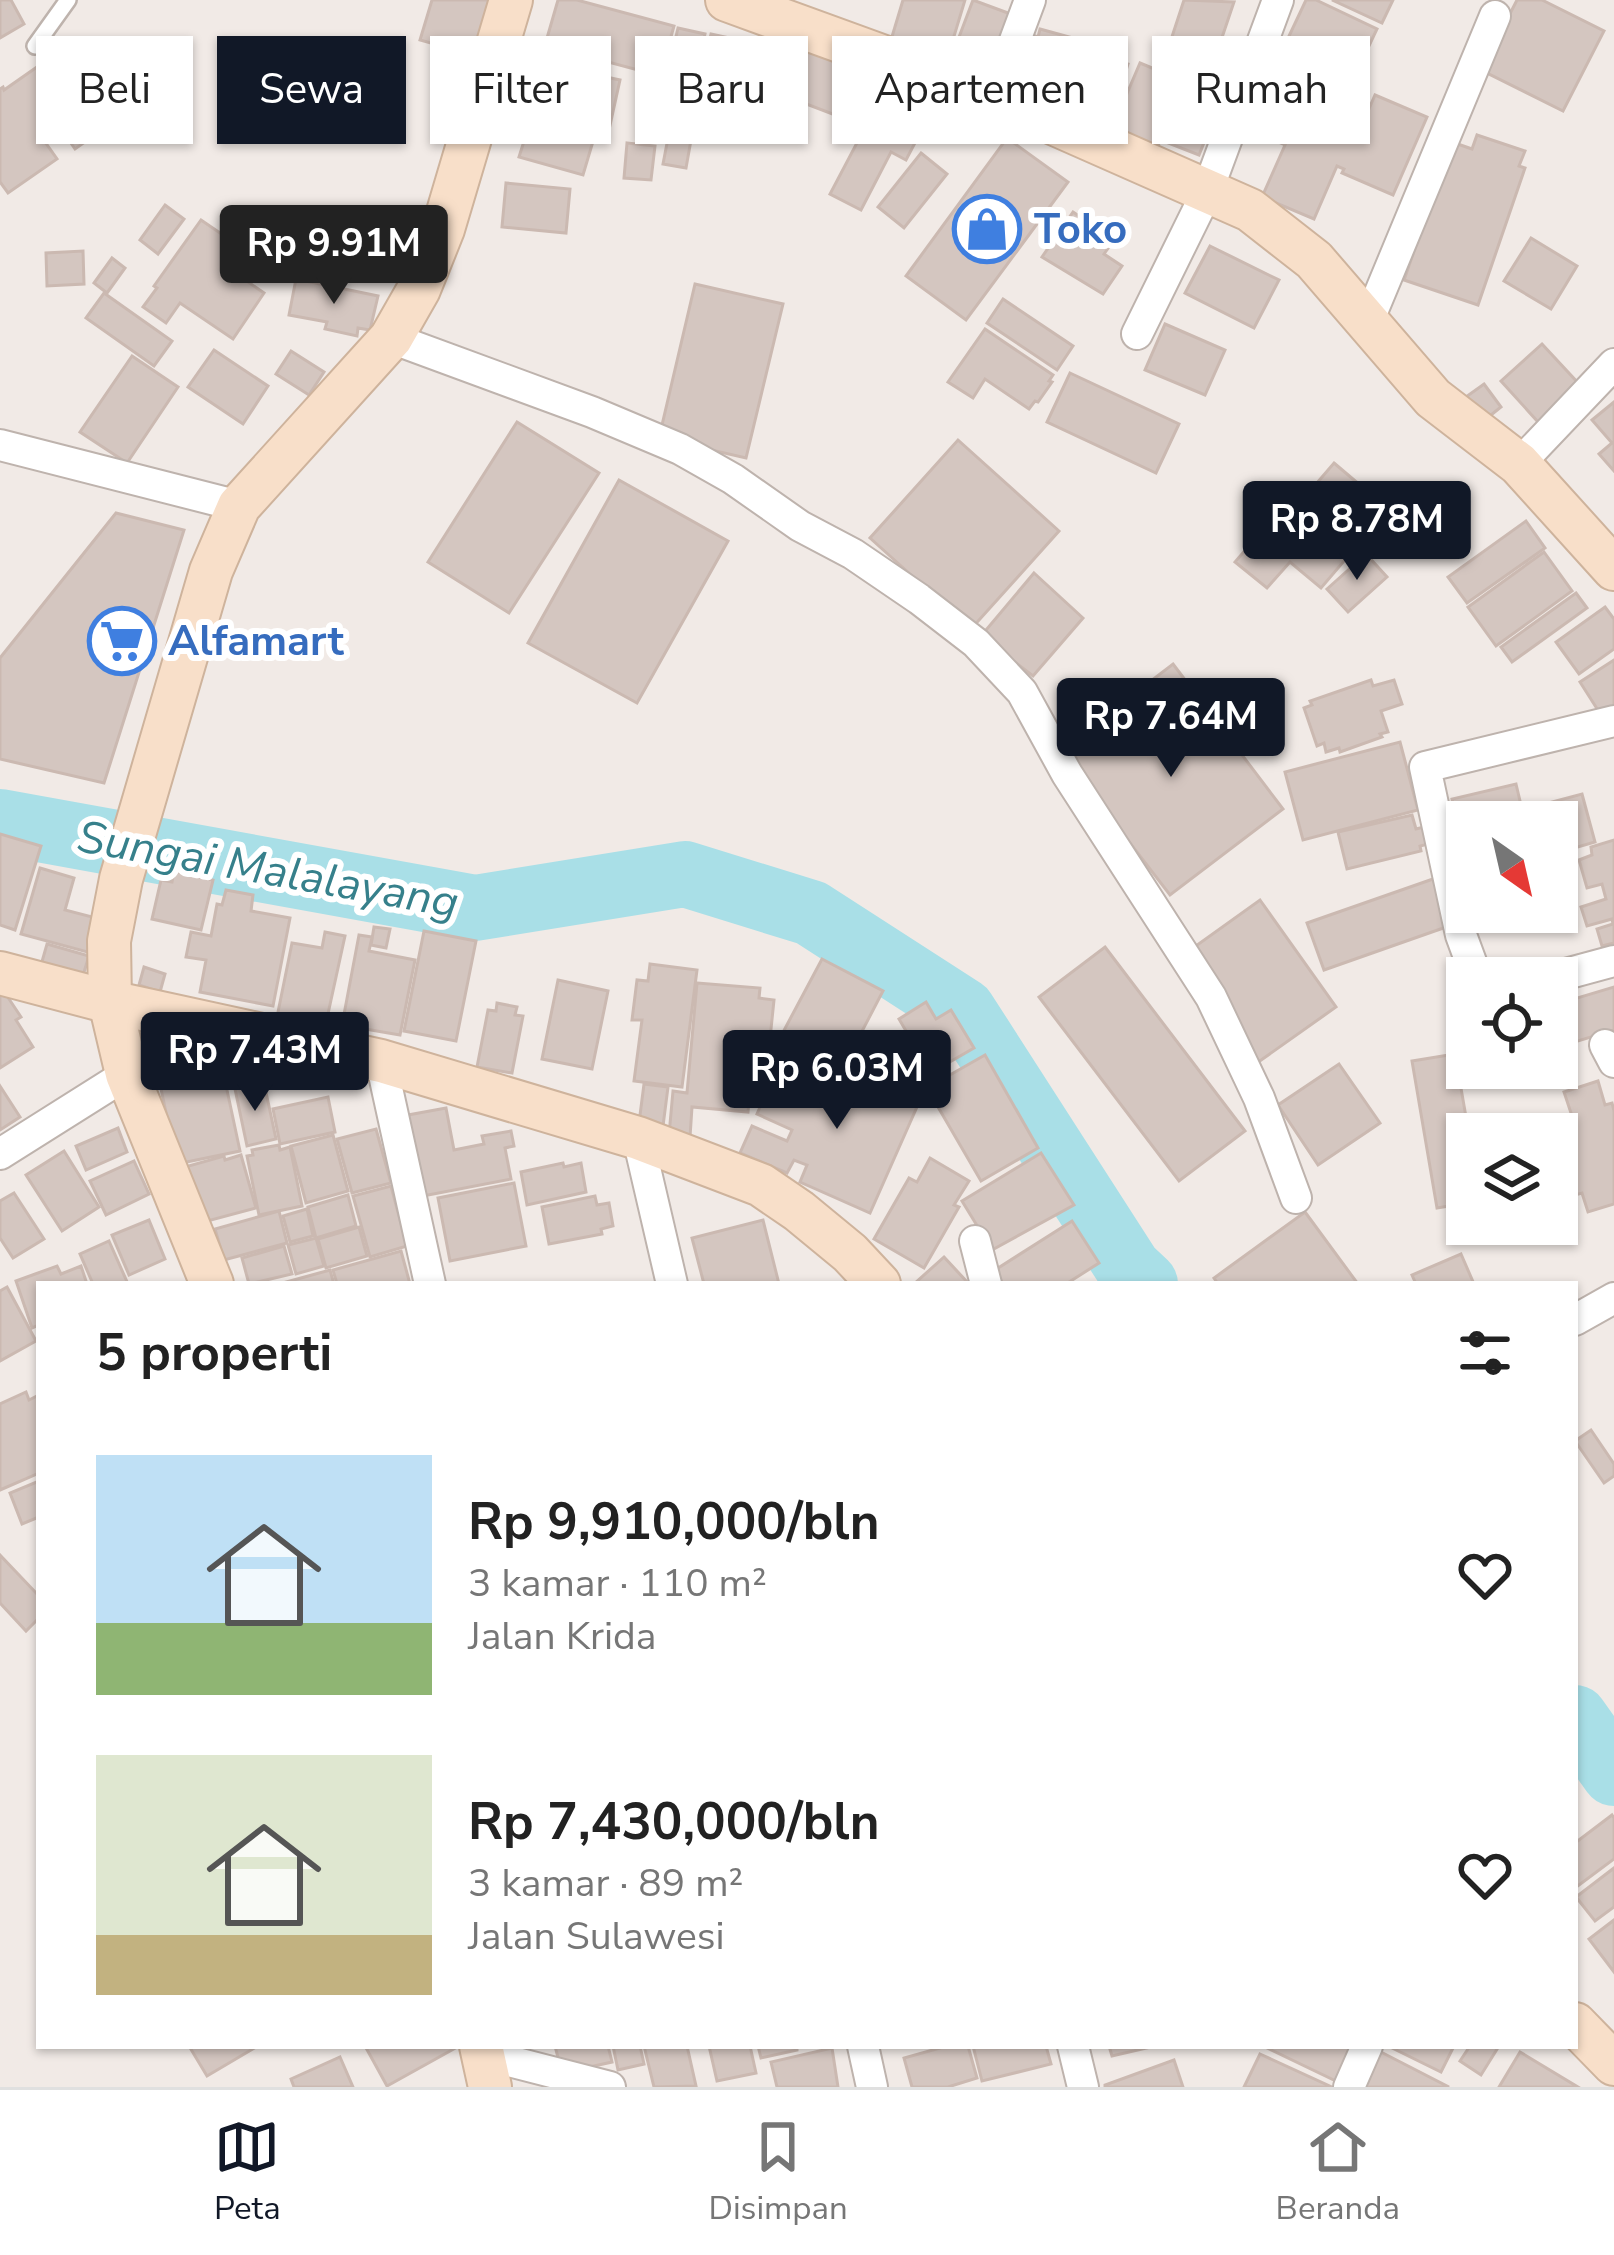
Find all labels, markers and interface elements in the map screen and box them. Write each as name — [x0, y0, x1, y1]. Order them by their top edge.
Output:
chip: Beli — [36, 36, 193, 144]
chip: Sewa — [217, 36, 406, 144]
chip: Filter — [430, 36, 611, 144]
chip: Baru — [635, 36, 808, 144]
chip: Apartemen — [832, 36, 1128, 144]
chip: Rumah — [1152, 36, 1370, 144]
shop icon: Toko — [952, 194, 1022, 264]
place label: Toko — [1034, 201, 1127, 258]
pin: Rp 9.91M — [210, 205, 458, 307]
text: Rp 9.91M — [247, 217, 421, 270]
pin: Rp 8.78M — [1233, 481, 1481, 583]
text: Rp 8.78M — [1270, 493, 1444, 546]
supermarket icon: Alfamart — [87, 606, 157, 676]
place label: Alfamart — [168, 613, 345, 670]
pin: Rp 7.64M — [1047, 678, 1295, 780]
text: Rp 7.64M — [1084, 690, 1258, 743]
north arrow — [1446, 801, 1578, 933]
map controls — [1446, 801, 1578, 1245]
water label: Sungai Malalayang — [73, 806, 463, 934]
button: locate — [1446, 957, 1578, 1089]
pin: Rp 7.43M — [131, 1012, 379, 1114]
text: Rp 7.43M — [168, 1024, 342, 1077]
pin: Rp 6.03M — [713, 1030, 961, 1132]
text: Rp 6.03M — [750, 1042, 924, 1095]
button: layers — [1446, 1113, 1578, 1245]
text: 5 properti — [96, 1318, 332, 1388]
icon: filters — [1452, 1320, 1518, 1386]
text: Rp 9,910,000/bln — [468, 1487, 879, 1557]
icon: home — [192, 1503, 336, 1647]
icon: heart — [1452, 1542, 1518, 1608]
text: 3 kamar · 110 m² — [468, 1557, 767, 1610]
text: Jalan Krida — [468, 1610, 657, 1663]
text: Rp 7,430,000/bln — [468, 1787, 879, 1857]
icon: home — [192, 1803, 336, 1947]
icon: heart — [1452, 1842, 1518, 1908]
text: 3 kamar · 89 m² — [468, 1857, 743, 1910]
text: Jalan Sulawesi — [468, 1910, 725, 1963]
tab: Peta — [214, 2114, 281, 2231]
tab: Disimpan — [708, 2114, 848, 2231]
tab: Beranda — [1276, 2114, 1400, 2231]

